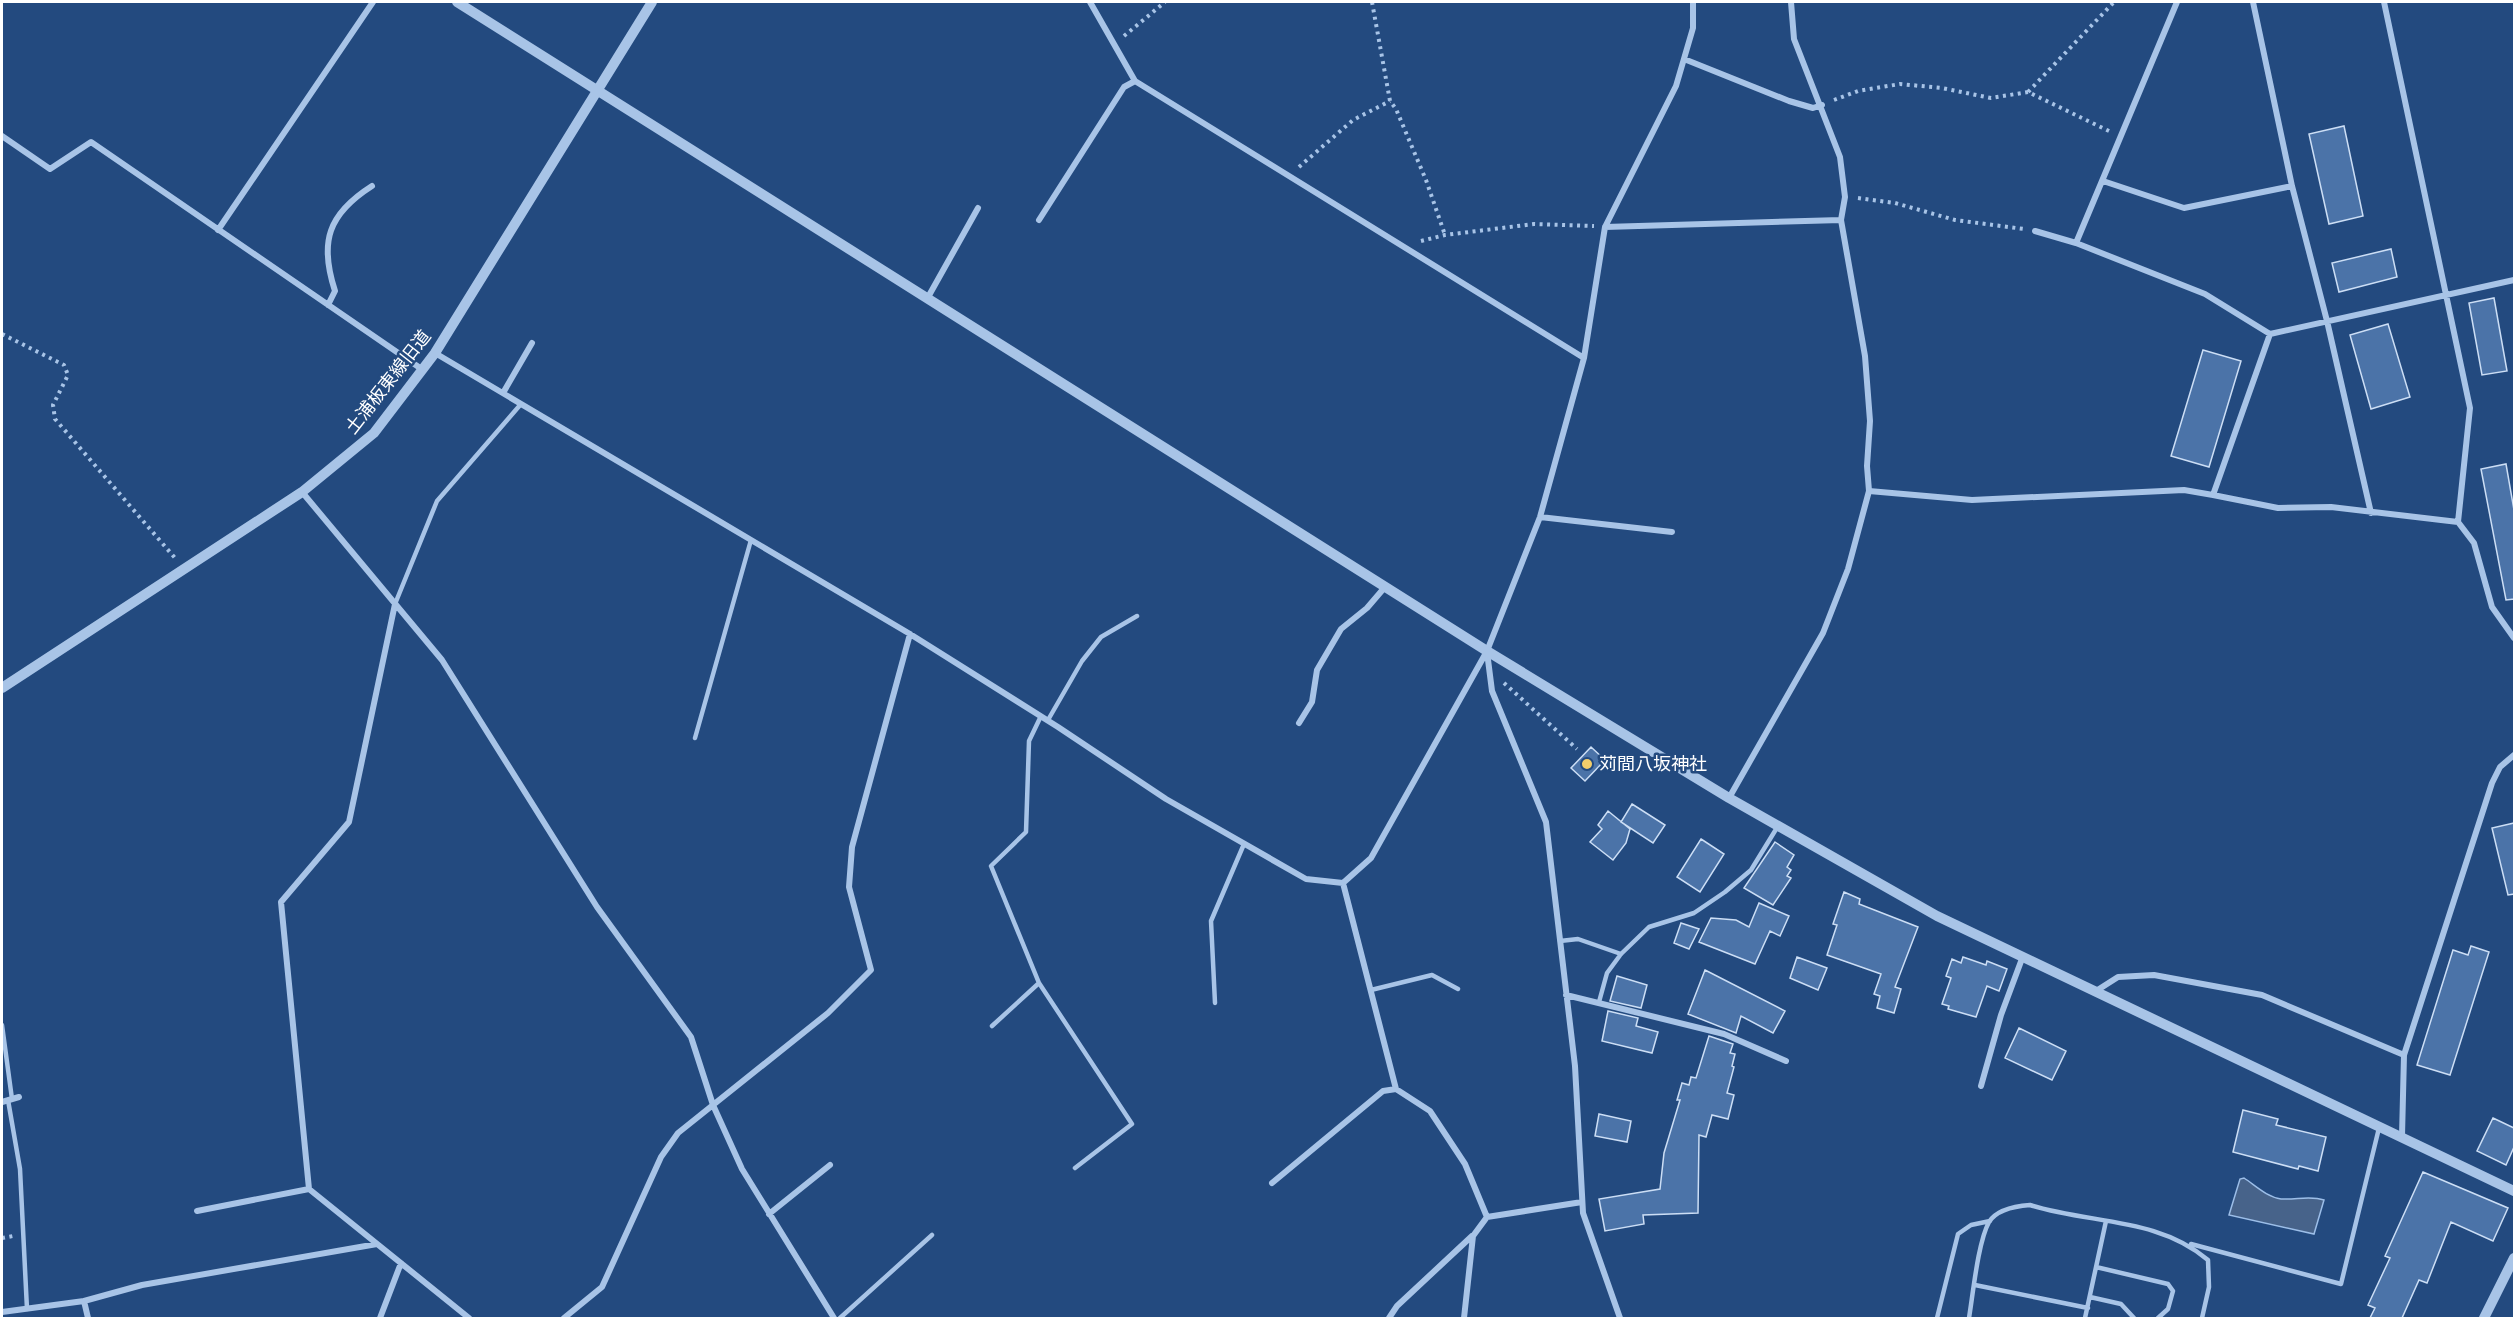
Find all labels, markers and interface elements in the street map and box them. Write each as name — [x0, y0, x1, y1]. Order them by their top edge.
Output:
street label: 土浦板東線旧道 — [341, 326, 435, 438]
place label: 苅間八坂神社 — [1599, 755, 1707, 774]
marker: 苅間八坂神社 — [1580, 757, 1594, 771]

